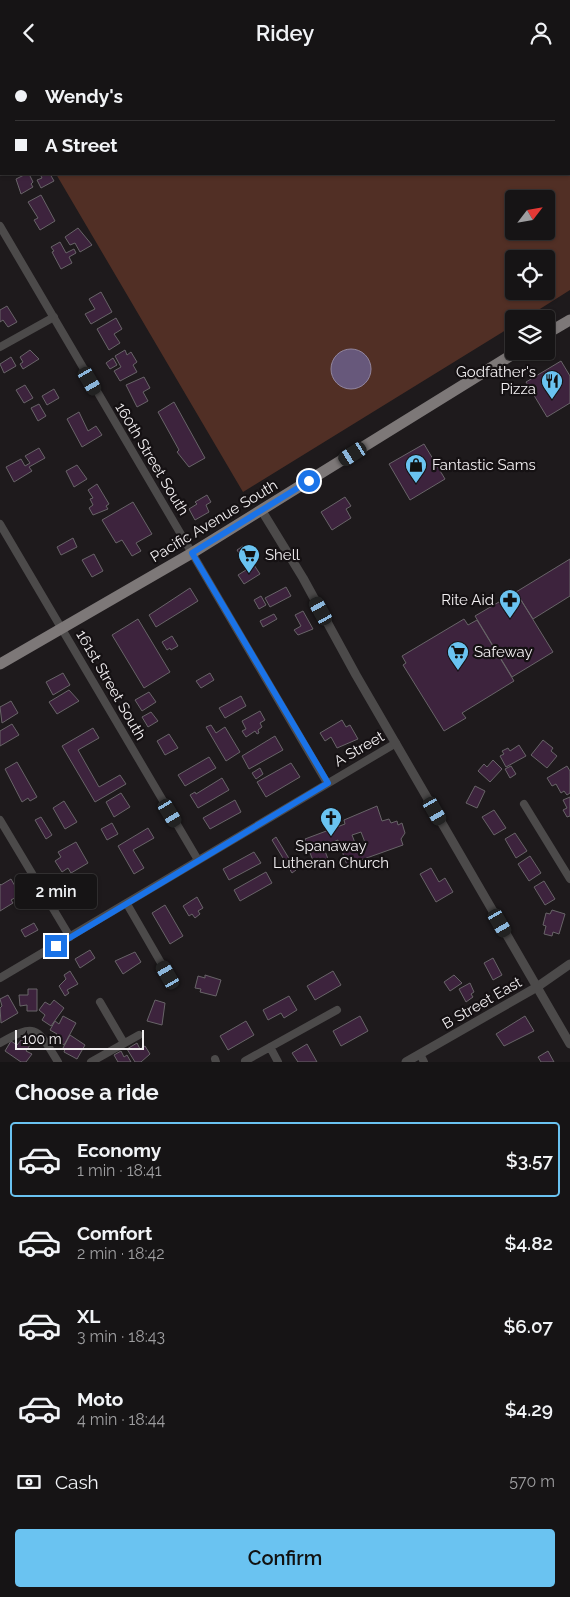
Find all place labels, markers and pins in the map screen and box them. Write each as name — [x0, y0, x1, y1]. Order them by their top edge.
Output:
place label: Godfather's Pizza — [456, 363, 536, 398]
restaurant icon: Godfather's Pizza — [540, 369, 564, 400]
shop icon: Fantastic Sams — [404, 453, 428, 484]
place label: Fantastic Sams — [432, 456, 536, 474]
supermarket icon: Shell — [237, 543, 261, 574]
place label: Shell — [265, 546, 301, 564]
pharmacy icon: Rite Aid — [498, 588, 522, 619]
place label: Rite Aid — [441, 591, 494, 609]
supermarket icon: Safeway — [446, 640, 470, 671]
place label: Safeway — [474, 643, 533, 661]
church icon: Spanaway Lutheran Church — [319, 806, 343, 837]
place label: Spanaway Lutheran Church — [273, 837, 389, 872]

